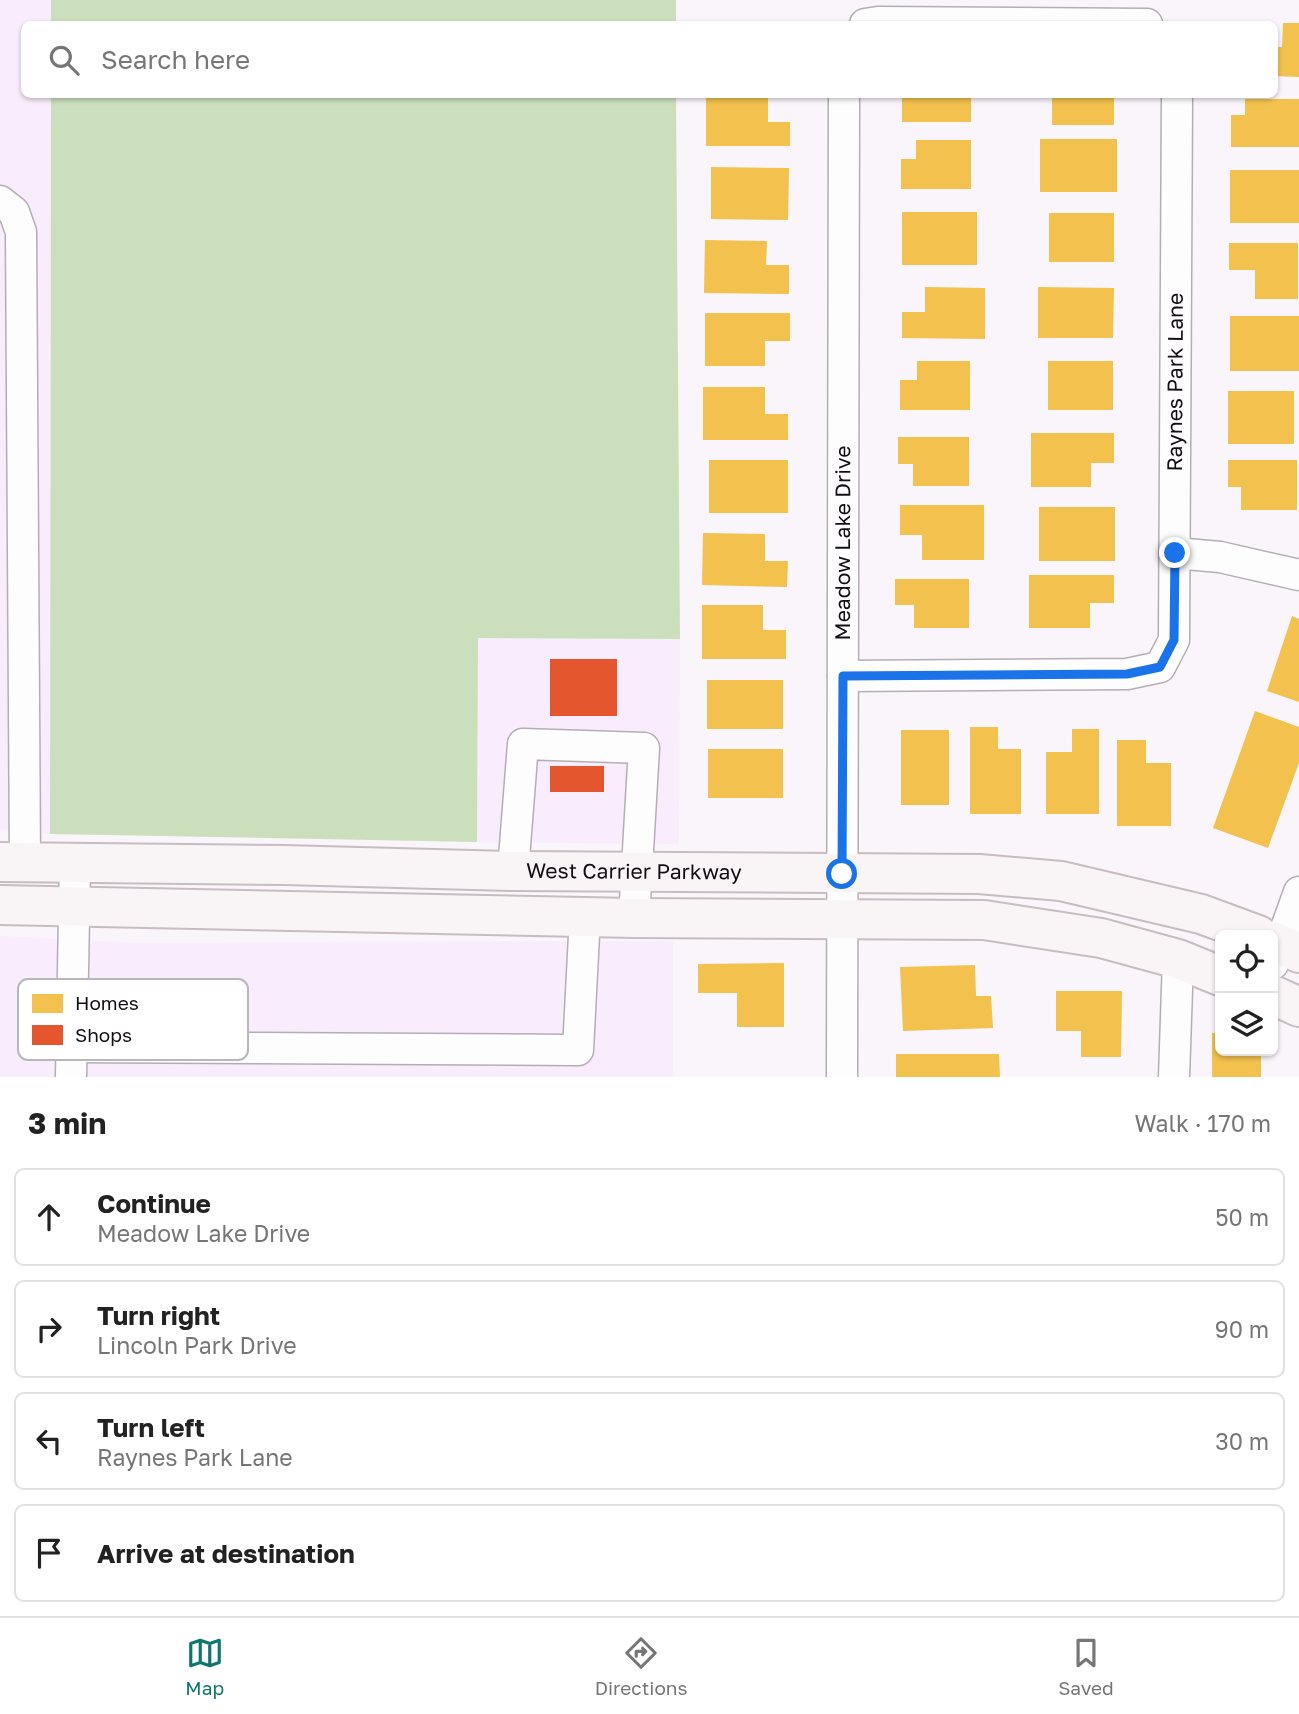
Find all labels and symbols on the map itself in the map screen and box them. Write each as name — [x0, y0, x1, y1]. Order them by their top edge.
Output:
street label: Raynes Park Lane — [1161, 293, 1188, 472]
street label: Meadow Lake Drive — [829, 446, 855, 640]
route end — [1159, 537, 1190, 568]
street label: West Carrier Parkway — [526, 857, 742, 884]
route start — [826, 858, 857, 889]
legend — [18, 979, 248, 1060]
text: Homes — [75, 991, 139, 1014]
text: Shops — [75, 1023, 132, 1046]

